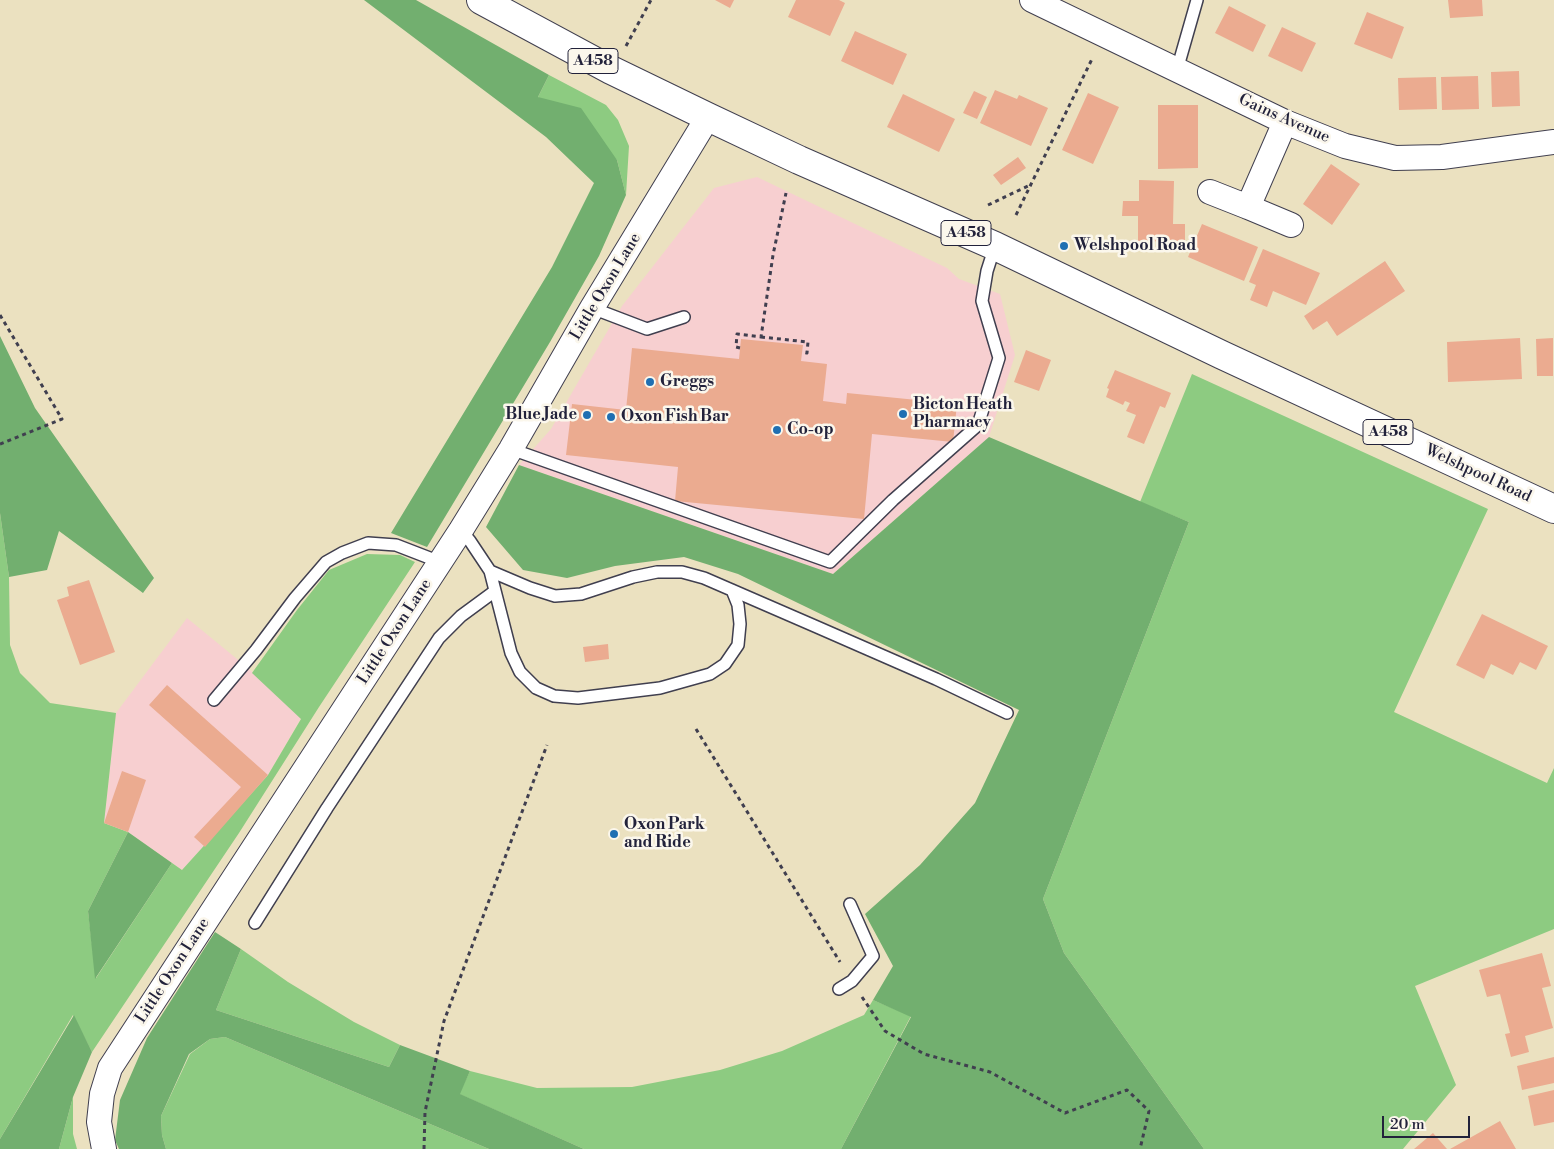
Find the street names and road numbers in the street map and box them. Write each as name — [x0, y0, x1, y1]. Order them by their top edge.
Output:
road number: A458 — [568, 48, 618, 74]
street label: Gains Avenue — [1235, 90, 1333, 148]
road number: A458 — [941, 220, 991, 246]
street label: Little Oxon Lane — [566, 230, 646, 344]
road number: A458 — [1363, 420, 1413, 444]
street label: Welshpool Road — [1422, 441, 1534, 507]
street label: Little Oxon Lane — [354, 576, 436, 688]
street label: Little Oxon Lane — [132, 915, 214, 1027]

